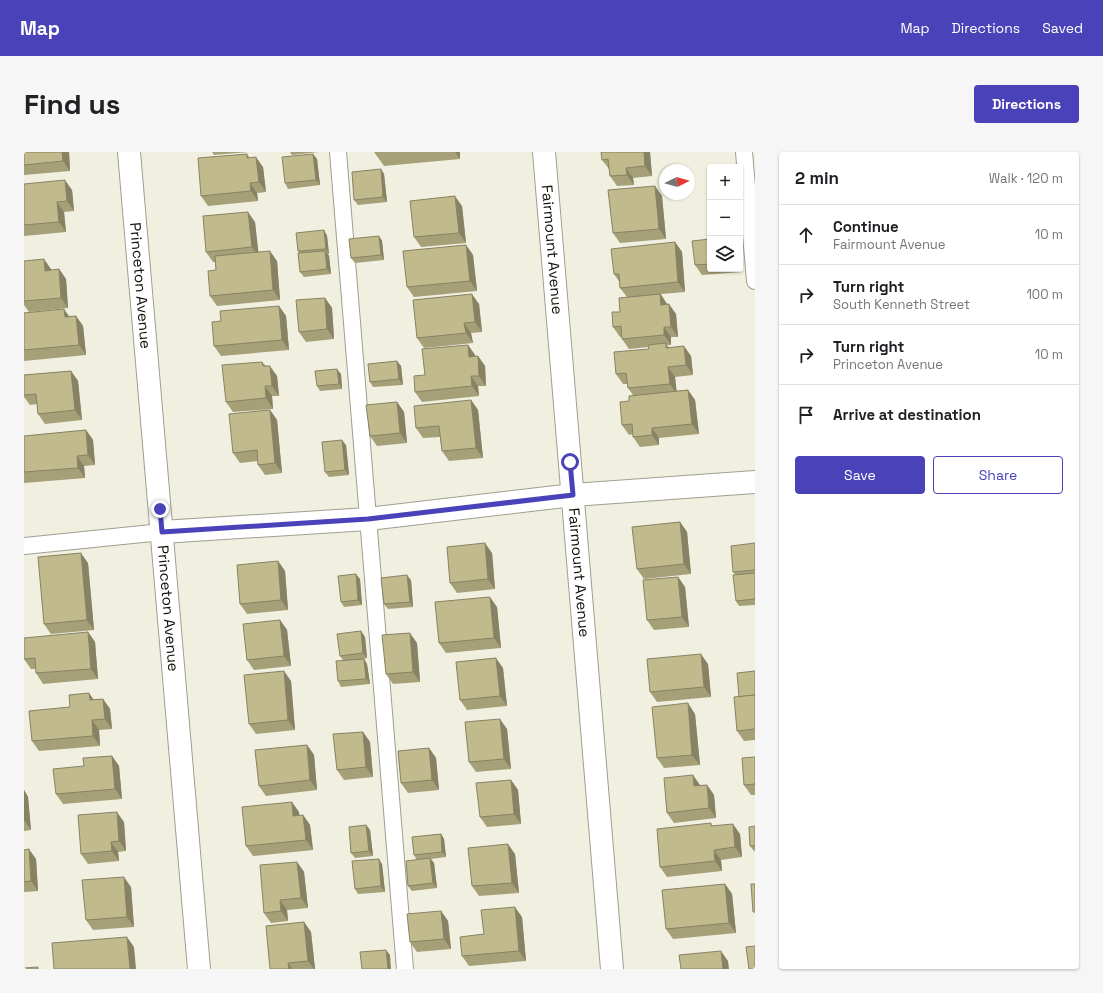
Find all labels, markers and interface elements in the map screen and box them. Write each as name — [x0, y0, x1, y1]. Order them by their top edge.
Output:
text: Map — [20, 16, 60, 41]
text: Map — [900, 19, 930, 37]
text: Directions — [952, 19, 1020, 37]
text: Saved — [1042, 19, 1083, 37]
button: Directions — [974, 85, 1079, 123]
text: Find us — [24, 86, 121, 122]
north arrow — [659, 164, 695, 200]
map controls — [707, 164, 743, 272]
button: + — [707, 164, 743, 200]
text: 2 min — [795, 167, 839, 189]
text: Walk · 120 m — [989, 170, 1063, 187]
street label: Fairmount Avenue — [538, 184, 567, 315]
button: − — [707, 200, 743, 236]
text: Continue — [833, 217, 899, 236]
street label: Princeton Avenue — [126, 221, 156, 350]
icon: ahead — [795, 224, 817, 246]
text: 10 m — [1035, 226, 1063, 243]
button: layers — [707, 236, 743, 272]
text: Fairmount Avenue — [833, 236, 946, 253]
text: Turn right — [833, 277, 904, 296]
icon: right — [795, 284, 817, 306]
text: 100 m — [1026, 286, 1063, 303]
text: South Kenneth Street — [833, 296, 970, 313]
text: Turn right — [833, 337, 904, 356]
icon: right — [795, 344, 817, 366]
text: 10 m — [1035, 346, 1063, 363]
text: Princeton Avenue — [833, 356, 943, 373]
icon: arrive — [795, 404, 817, 426]
text: Arrive at destination — [833, 405, 981, 424]
route start — [561, 453, 579, 471]
button: Save — [795, 456, 925, 494]
button: Share — [933, 456, 1063, 494]
route end — [151, 500, 169, 518]
street label: Fairmount Avenue — [565, 507, 594, 638]
street label: Princeton Avenue — [154, 544, 183, 672]

